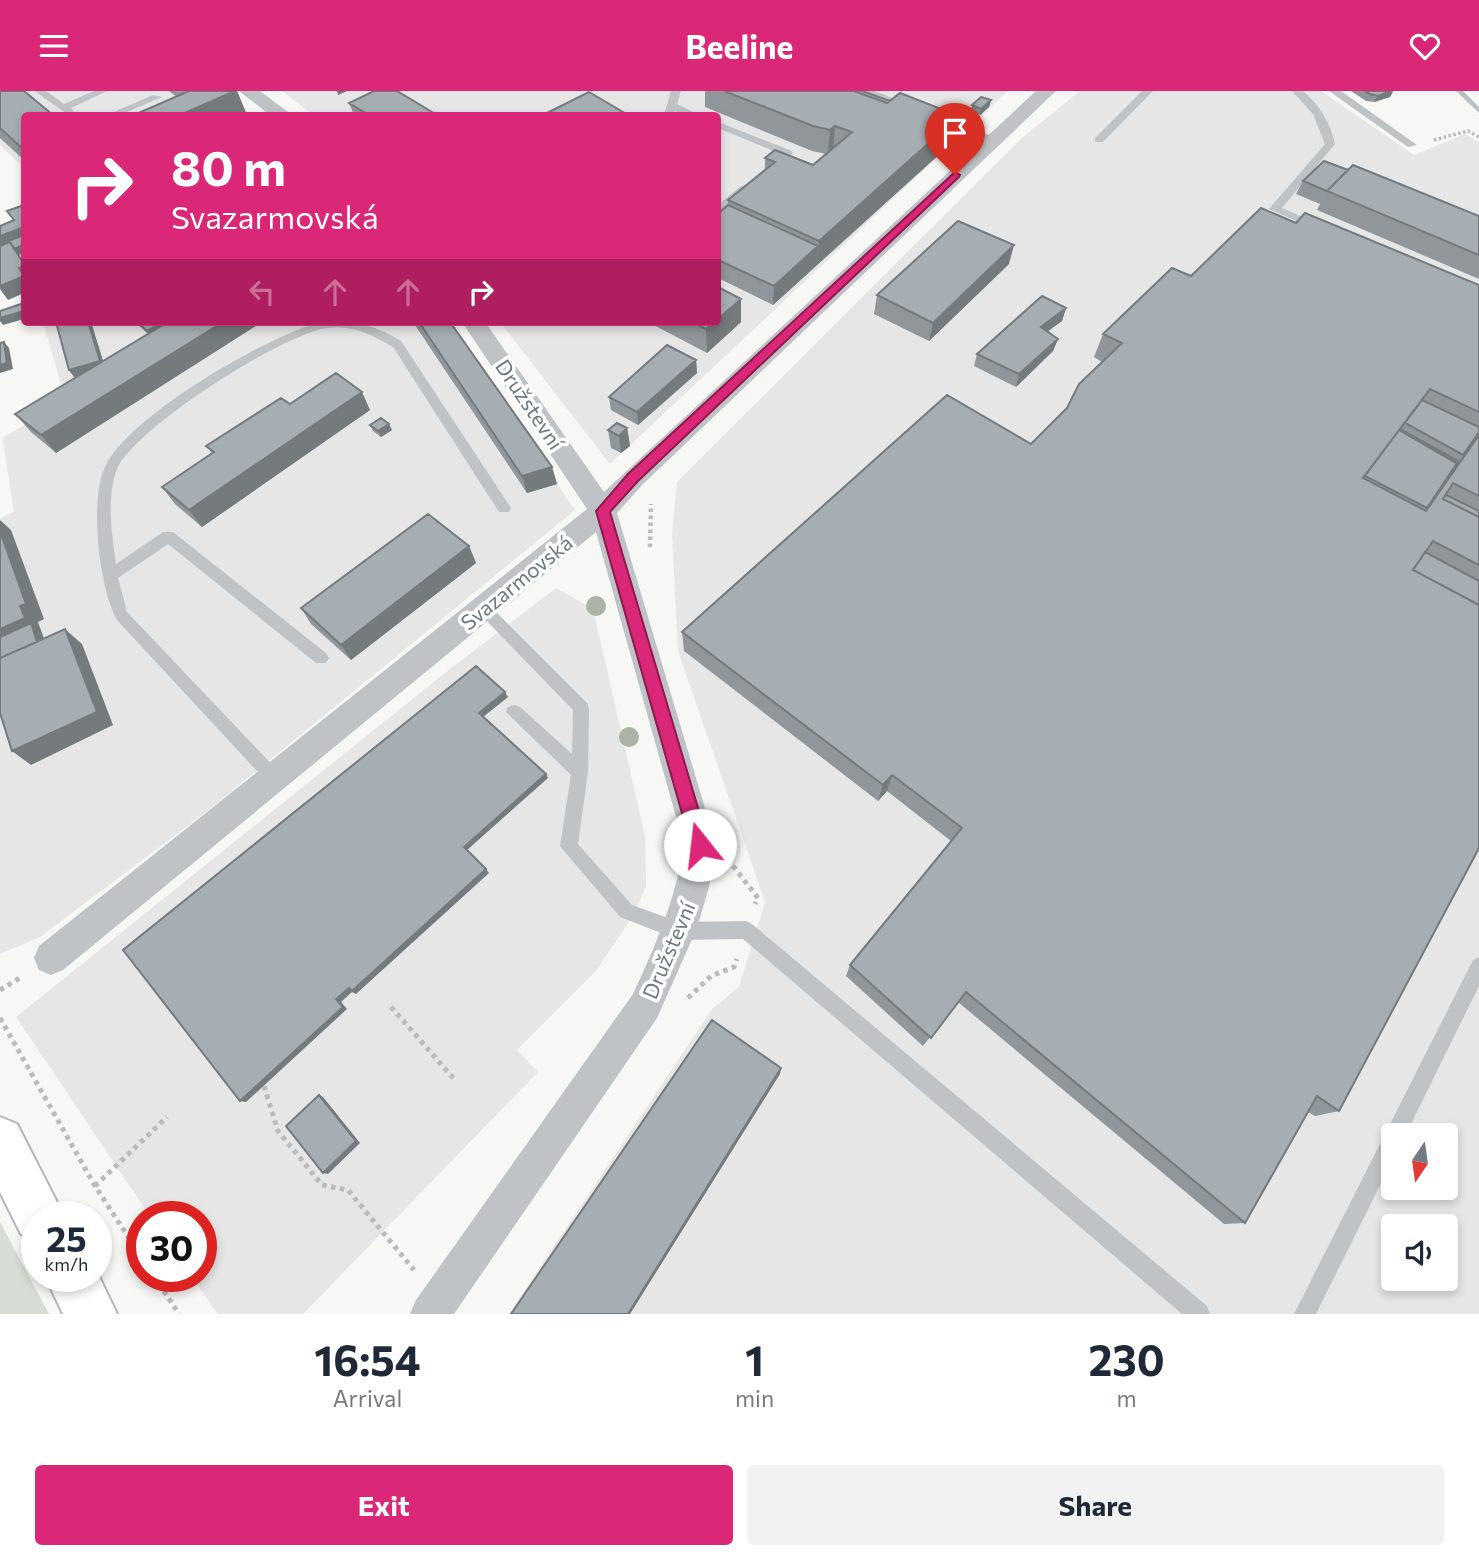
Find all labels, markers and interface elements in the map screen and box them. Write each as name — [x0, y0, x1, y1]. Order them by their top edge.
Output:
text: Beeline — [686, 26, 793, 66]
icon: menu — [35, 27, 73, 65]
icon: heart — [1406, 27, 1444, 65]
pin — [925, 103, 985, 175]
icon: arrive — [936, 114, 974, 152]
text: 80 m — [171, 136, 286, 196]
icon: right — [56, 140, 147, 231]
text: Svazarmovská — [171, 196, 379, 236]
icon: left — [243, 273, 281, 311]
icon: ahead — [316, 273, 354, 311]
icon: ahead — [389, 273, 427, 311]
icon: right — [462, 273, 500, 311]
street label: Družstevní — [491, 354, 569, 454]
street label: Svazarmovská — [455, 529, 577, 635]
position arrow — [663, 808, 737, 882]
street label: Družstevní — [636, 897, 700, 1002]
north arrow — [1381, 1123, 1458, 1201]
map controls — [1381, 1123, 1458, 1291]
speed limit sign: 30 — [126, 1201, 217, 1292]
button: sound — [1381, 1214, 1458, 1291]
text: 25 — [46, 1216, 87, 1259]
text: km/h — [45, 1253, 88, 1275]
text: 16:54 — [314, 1333, 421, 1385]
text: 1 — [745, 1333, 764, 1385]
text: 230 — [1088, 1333, 1165, 1385]
text: Arrival — [333, 1384, 402, 1412]
text: min — [735, 1384, 774, 1412]
text: m — [1116, 1384, 1137, 1412]
button: Exit — [35, 1465, 733, 1545]
button: Share — [747, 1465, 1444, 1545]

